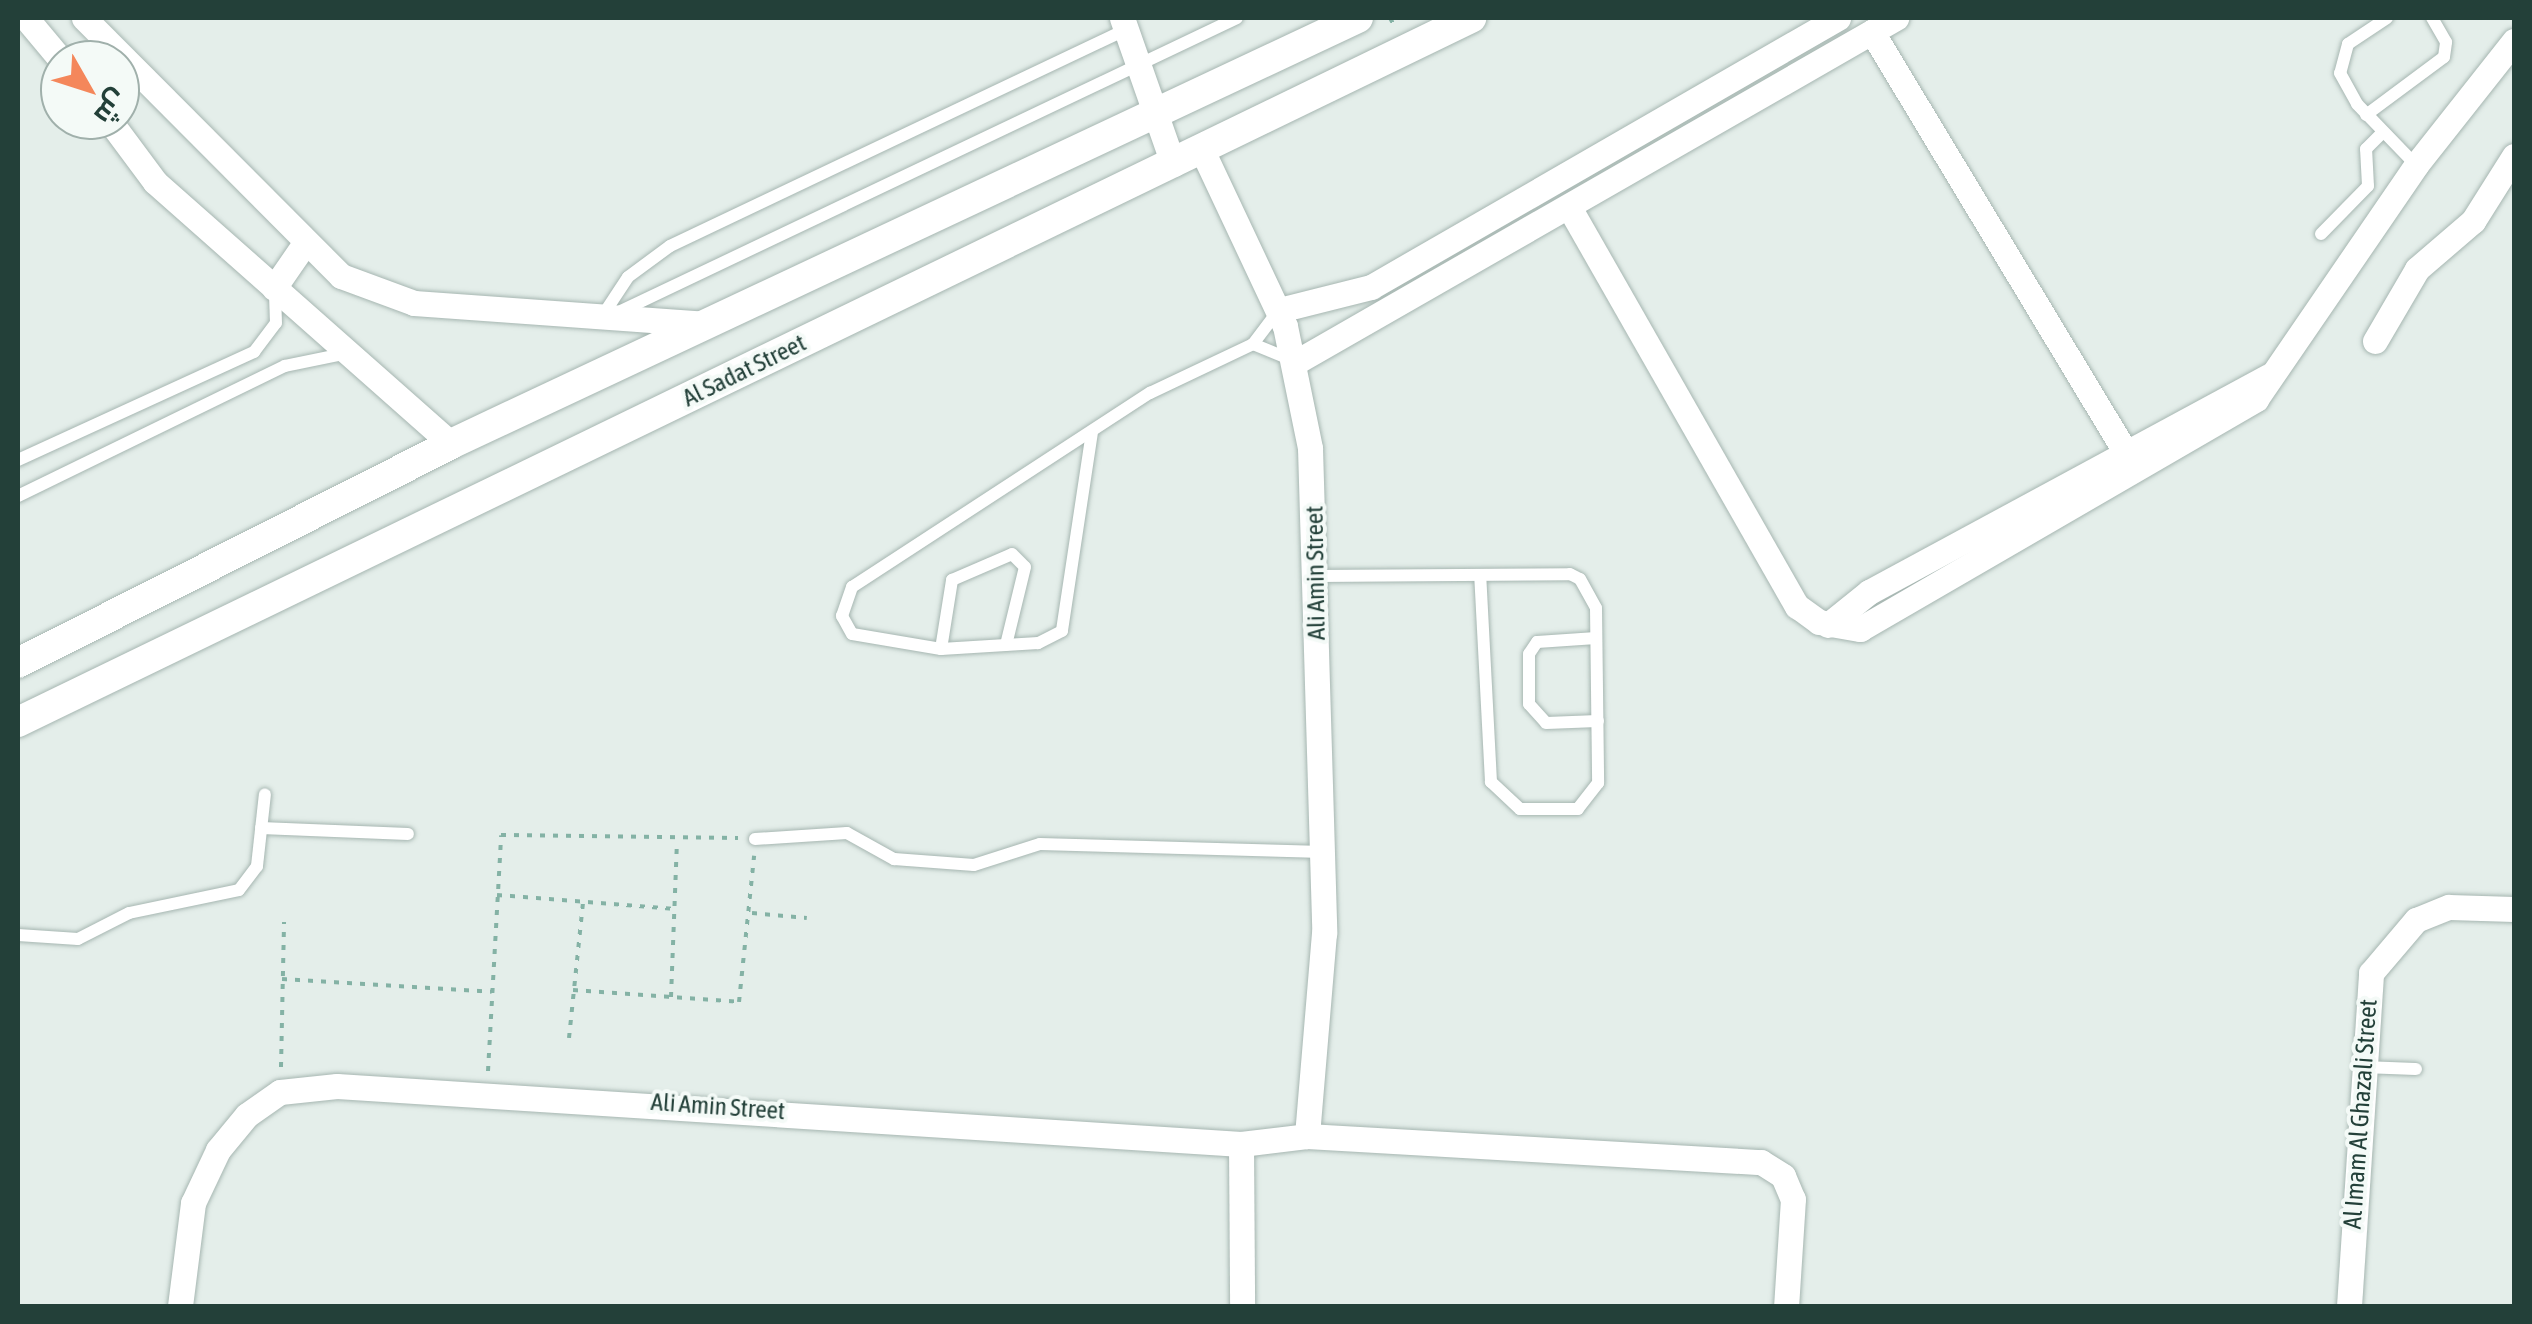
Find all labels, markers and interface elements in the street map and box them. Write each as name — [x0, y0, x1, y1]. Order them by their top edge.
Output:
north arrow — [40, 40, 140, 140]
text: ش — [88, 84, 136, 132]
street label: Al Sadat Street — [677, 327, 811, 413]
street label: Ali Amin Street — [1299, 506, 1331, 640]
street label: Al Imam Al Ghazali Street — [2337, 998, 2383, 1230]
street label: Ali Amin Street — [650, 1086, 786, 1126]

